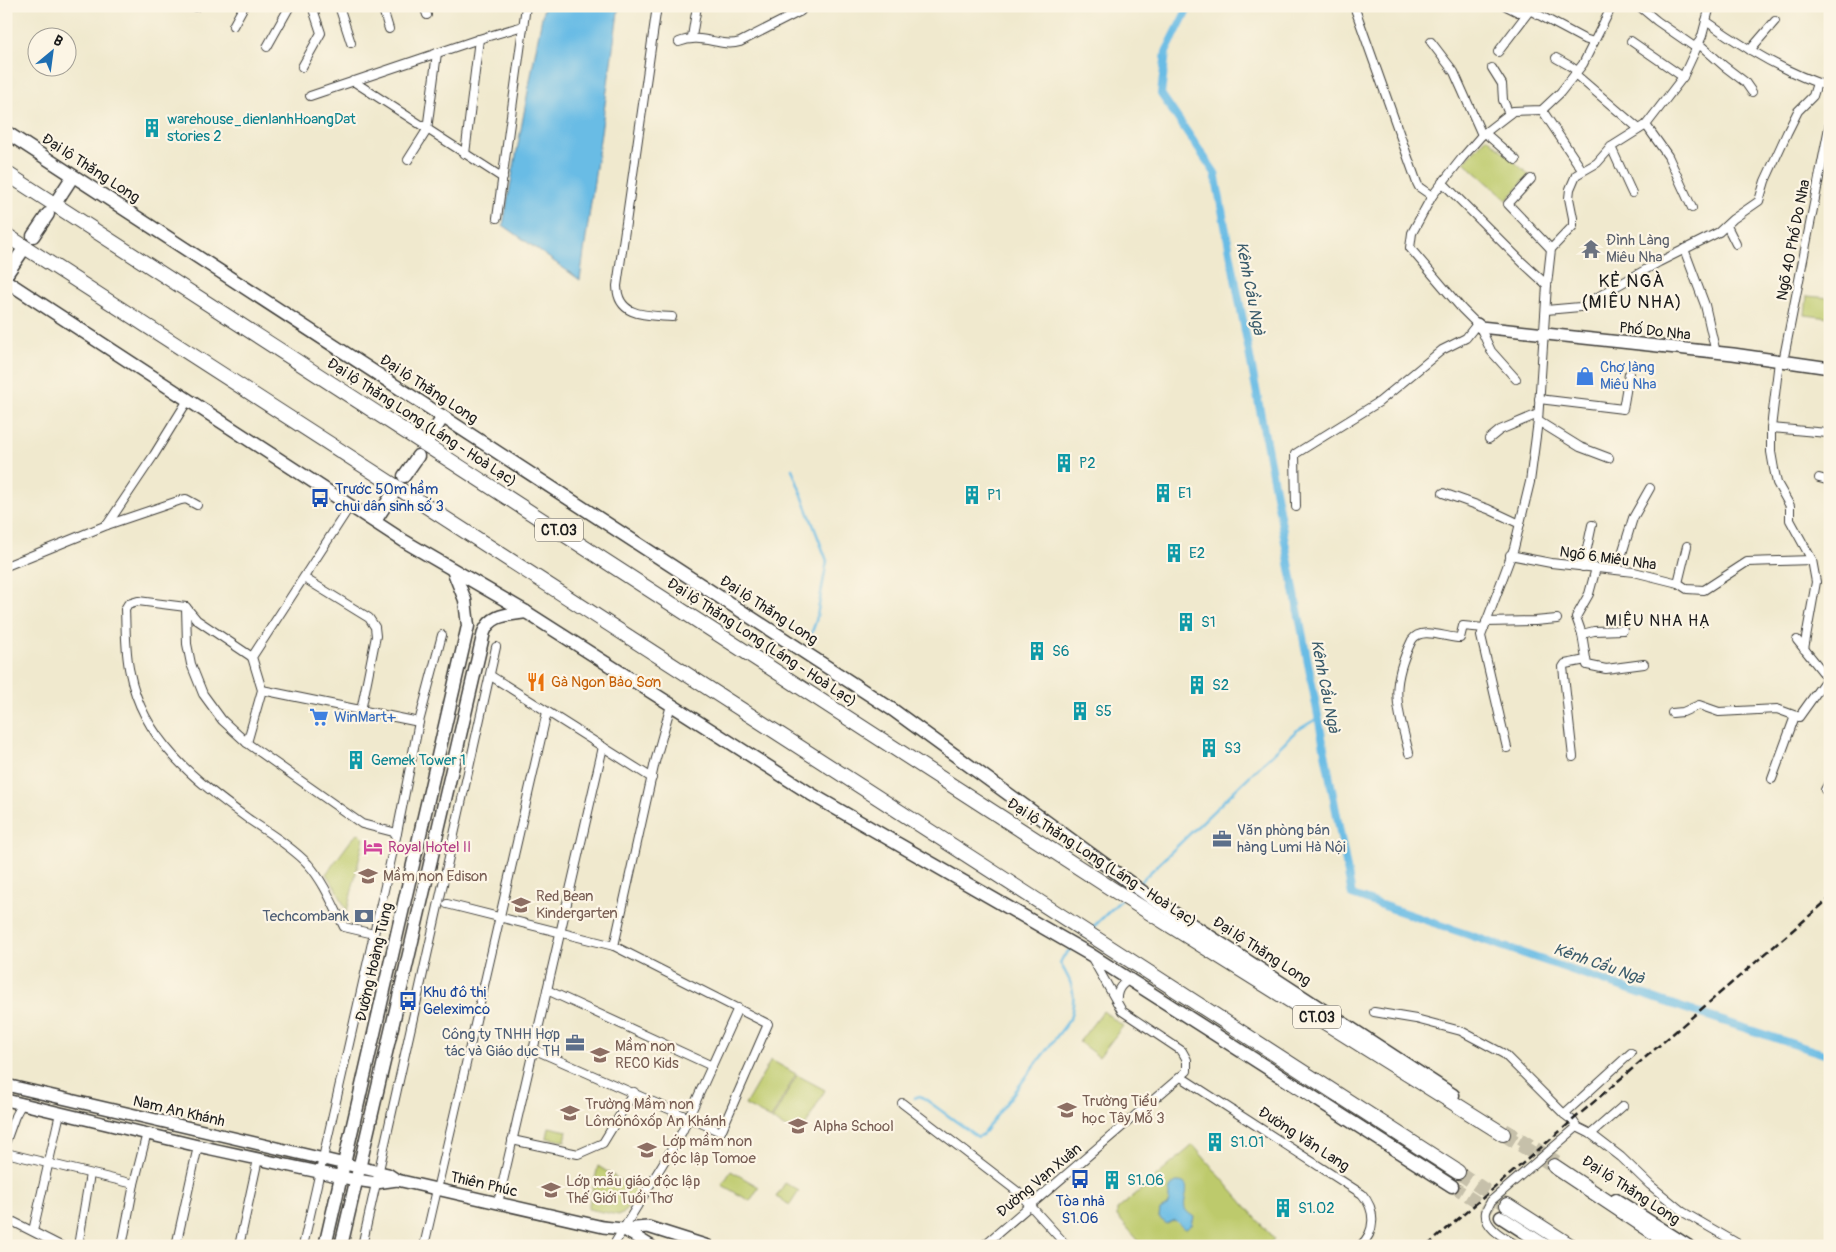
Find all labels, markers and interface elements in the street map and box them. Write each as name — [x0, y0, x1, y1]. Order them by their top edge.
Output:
north arrow — [28, 28, 78, 78]
text: B — [50, 32, 66, 50]
place label: warehouse_dienlanhHoangDat stories 2 — [167, 110, 357, 146]
building icon: warehouse_dienlanhHoangDat stories 2 — [141, 117, 163, 139]
street label: Đại lộ Thăng Long — [38, 130, 143, 207]
street label: Ngõ 40 Phố Do Nha — [1772, 178, 1815, 302]
place label: Đình Làng Miêu Nha — [1606, 231, 1670, 267]
temple icon: Đình Làng Miêu Nha — [1580, 238, 1602, 260]
water label: Kênh Cầu Ngà — [1231, 240, 1270, 338]
district label: KẺ NGÀ (MIÊU NHA) — [1581, 270, 1683, 314]
street label: Phố Do Nha — [1618, 318, 1692, 345]
street label: Đại lộ Thăng Long — [376, 351, 481, 428]
street label: Đại lộ Thăng Long (Láng - Hoà Lạc) — [323, 354, 520, 491]
place label: Chợ làng Miêu Nha — [1600, 358, 1656, 394]
shop icon: Chợ làng Miêu Nha — [1574, 365, 1596, 387]
building icon: P2 — [1053, 452, 1075, 474]
place label: P2 — [1079, 454, 1096, 473]
place label: Trước 50m hầm chui dân sinh số 3 — [335, 479, 444, 516]
building icon: E1 — [1152, 482, 1174, 504]
building icon: P1 — [961, 484, 983, 506]
place label: E1 — [1178, 484, 1192, 503]
place label: P1 — [987, 486, 1001, 505]
bus stop icon: Trước 50m hầm chui dân sinh số 3 — [309, 487, 331, 509]
road number: CT.03 — [535, 518, 583, 542]
building icon: E2 — [1163, 542, 1185, 564]
street label: Ngõ 6 Miêu Nha — [1558, 542, 1658, 575]
place label: E2 — [1189, 544, 1205, 563]
street label: Đại lộ Thăng Long — [716, 572, 821, 649]
street label: Đại lộ Thăng Long (Láng - Hoà Lạc) — [663, 574, 860, 711]
district label: MIÊU NHA HẠ — [1605, 610, 1711, 631]
building icon: S1 — [1175, 611, 1197, 633]
place label: S1 — [1201, 613, 1216, 632]
water label: Kênh Cầu Ngà — [1306, 638, 1345, 736]
building icon: S6 — [1026, 640, 1048, 662]
place label: S6 — [1052, 642, 1069, 661]
restaurant icon: Gà Ngon Bảo Sơn — [525, 671, 547, 693]
place label: Gà Ngon Bảo Sơn — [551, 673, 661, 692]
building icon: S2 — [1186, 674, 1208, 696]
place label: S2 — [1212, 676, 1229, 695]
building icon: S5 — [1069, 700, 1091, 722]
place label: S5 — [1095, 702, 1112, 721]
supermarket icon: WinMart+ — [308, 706, 330, 728]
place label: WinMart+ — [334, 708, 396, 727]
building icon: S3 — [1198, 737, 1220, 759]
place label: S3 — [1224, 739, 1241, 758]
building icon: Gemek Tower 1 — [345, 749, 367, 771]
place label: Gemek Tower 1 — [371, 751, 466, 770]
street label: Đại lộ Thăng Long (Láng - Hoà Lạc) — [1003, 794, 1200, 931]
place label: Văn phòng bán hàng Lumi Hà Nội — [1237, 821, 1346, 857]
office icon: Văn phòng bán hàng Lumi Hà Nội — [1211, 828, 1233, 850]
hotel icon: Royal Hotel II — [362, 836, 384, 858]
place label: Royal Hotel II — [388, 838, 471, 857]
school or university icon: Mầm non Edison — [357, 865, 379, 887]
place label: Mầm non Edison — [383, 866, 488, 886]
place label: Red Bean Kindergarten — [536, 887, 618, 923]
school or university icon: Red Bean Kindergarten — [510, 894, 532, 916]
street label: Đường Hoàng Tùng — [352, 901, 397, 1023]
bank icon: Techcombank — [353, 905, 375, 927]
place label: Techcombank — [262, 907, 350, 926]
street label: Đại lộ Thăng Long — [1209, 913, 1314, 990]
water label: Kênh Cầu Ngà — [1551, 938, 1648, 989]
place label: Khu đô thị Geleximco — [423, 983, 490, 1019]
bus stop icon: Khu đô thị Geleximco — [397, 990, 419, 1012]
road number: CT.03 — [1293, 1006, 1341, 1028]
place label: Công ty TNHH Hợp tác và Giáo dục TH — [442, 1025, 560, 1061]
office icon: Công ty TNHH Hợp tác và Giáo dục TH — [564, 1032, 586, 1054]
place label: Mầm non RECO Kids — [615, 1036, 679, 1073]
school or university icon: Mầm non RECO Kids — [589, 1044, 611, 1066]
street label: Nam An Khánh — [131, 1092, 227, 1131]
place label: Trường Tiểu học Tây Mỗ 3 — [1082, 1092, 1165, 1128]
place label: Trường Mầm non Lômônôxốp An Khánh — [585, 1094, 726, 1131]
school or university icon: Trường Tiểu học Tây Mỗ 3 — [1056, 1099, 1078, 1121]
school or university icon: Trường Mầm non Lômônôxốp An Khánh — [559, 1102, 581, 1124]
street label: Đường Văn Lang — [1254, 1103, 1353, 1176]
school or university icon: Alpha School — [787, 1115, 809, 1137]
place label: Alpha School — [813, 1117, 894, 1136]
place label: Lớp mầm non độc lập Tomoe — [662, 1131, 756, 1168]
building icon: S1.01 — [1204, 1131, 1226, 1153]
place label: S1.01 — [1230, 1133, 1264, 1152]
school or university icon: Lớp mầm non độc lập Tomoe — [636, 1139, 658, 1161]
street label: Đường Vạn Xuân — [993, 1139, 1086, 1222]
street label: Đại lộ Thăng Long — [1578, 1152, 1683, 1229]
street label: Thiên Phúc — [448, 1168, 520, 1202]
bus stop icon: Tòa nhà S1.06 — [1069, 1168, 1091, 1190]
building icon: S1.06 — [1101, 1169, 1123, 1191]
place label: Lớp mẫu giáo độc lập Thế Giới Tuổi Thơ — [566, 1171, 700, 1208]
place label: S1.06 — [1127, 1171, 1164, 1190]
school or university icon: Lớp mẫu giáo độc lập Thế Giới Tuổi Thơ — [540, 1179, 562, 1201]
place label: Tòa nhà S1.06 — [1055, 1192, 1105, 1228]
building icon: S1.02 — [1272, 1197, 1294, 1219]
place label: S1.02 — [1298, 1199, 1335, 1218]

